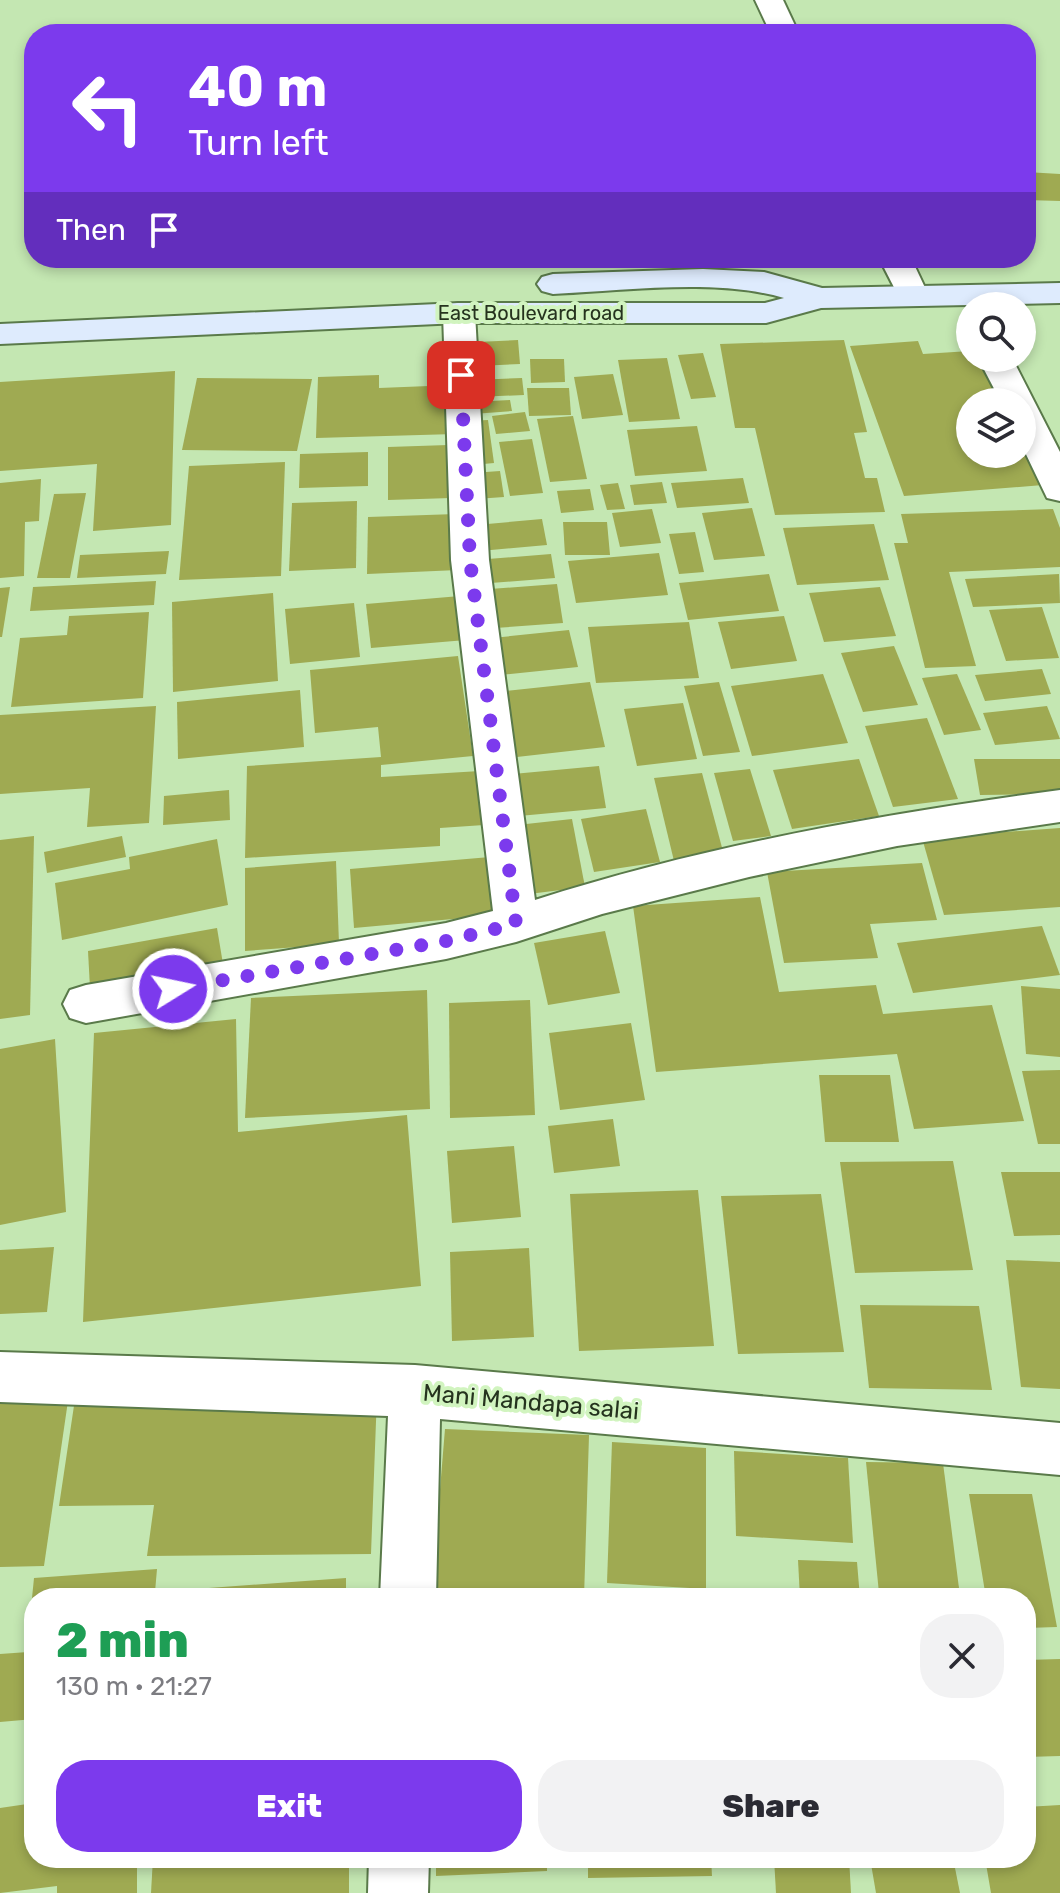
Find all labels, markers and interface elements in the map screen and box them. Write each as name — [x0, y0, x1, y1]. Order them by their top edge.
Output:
text: 40 m — [188, 54, 328, 120]
icon: left — [56, 56, 160, 160]
text: Turn left — [188, 121, 329, 164]
icon: arrive — [142, 208, 186, 252]
text: Then — [56, 212, 126, 248]
map controls — [956, 292, 1036, 468]
button: search — [956, 292, 1036, 372]
street label: East Boulevard road — [438, 301, 624, 325]
pin — [427, 341, 495, 409]
icon: arrive — [439, 353, 483, 397]
button: layers — [956, 388, 1036, 468]
position arrow — [131, 947, 215, 1031]
street label: Mani Mandapa salai — [422, 1379, 640, 1425]
text: 2 min — [56, 1612, 189, 1669]
button: close — [920, 1614, 1004, 1698]
text: 130 m · 21:27 — [56, 1671, 212, 1702]
button: Exit — [56, 1760, 522, 1852]
button: Share — [538, 1760, 1004, 1852]

